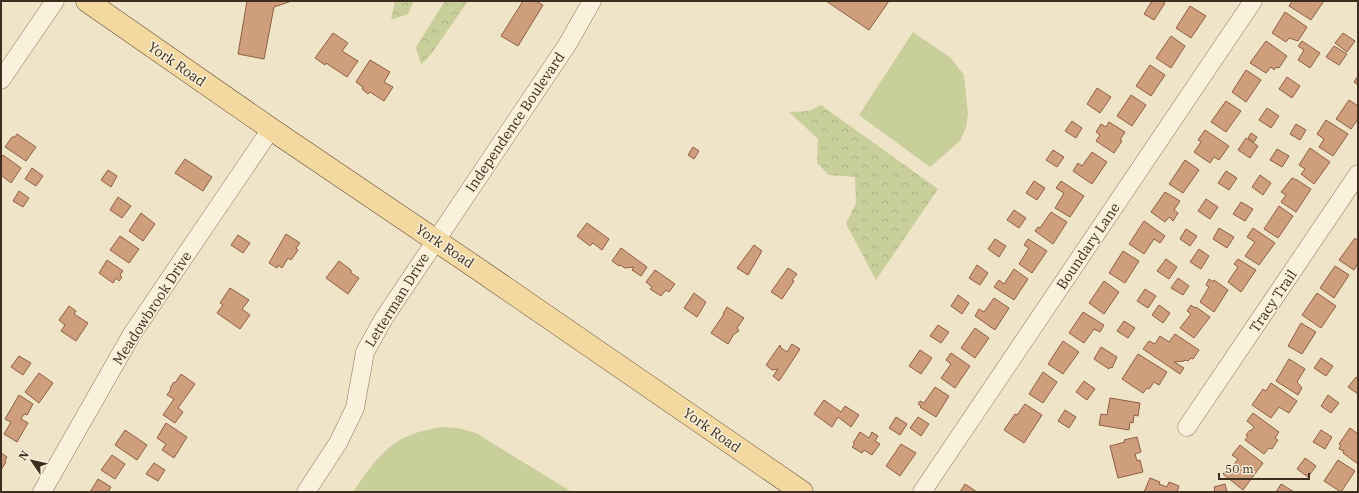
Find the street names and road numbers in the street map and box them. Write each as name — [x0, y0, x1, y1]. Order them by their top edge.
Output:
street label: York Road — [144, 37, 210, 91]
street label: Independence Boulevard — [461, 48, 569, 195]
street label: Boundary Lane — [1052, 199, 1124, 293]
street label: York Road — [412, 220, 478, 272]
street label: Meadowbrook Drive — [109, 248, 195, 368]
street label: Letterman Drive — [361, 250, 433, 350]
street label: Tracy Trail — [1245, 266, 1301, 336]
street label: York Road — [679, 403, 745, 457]

